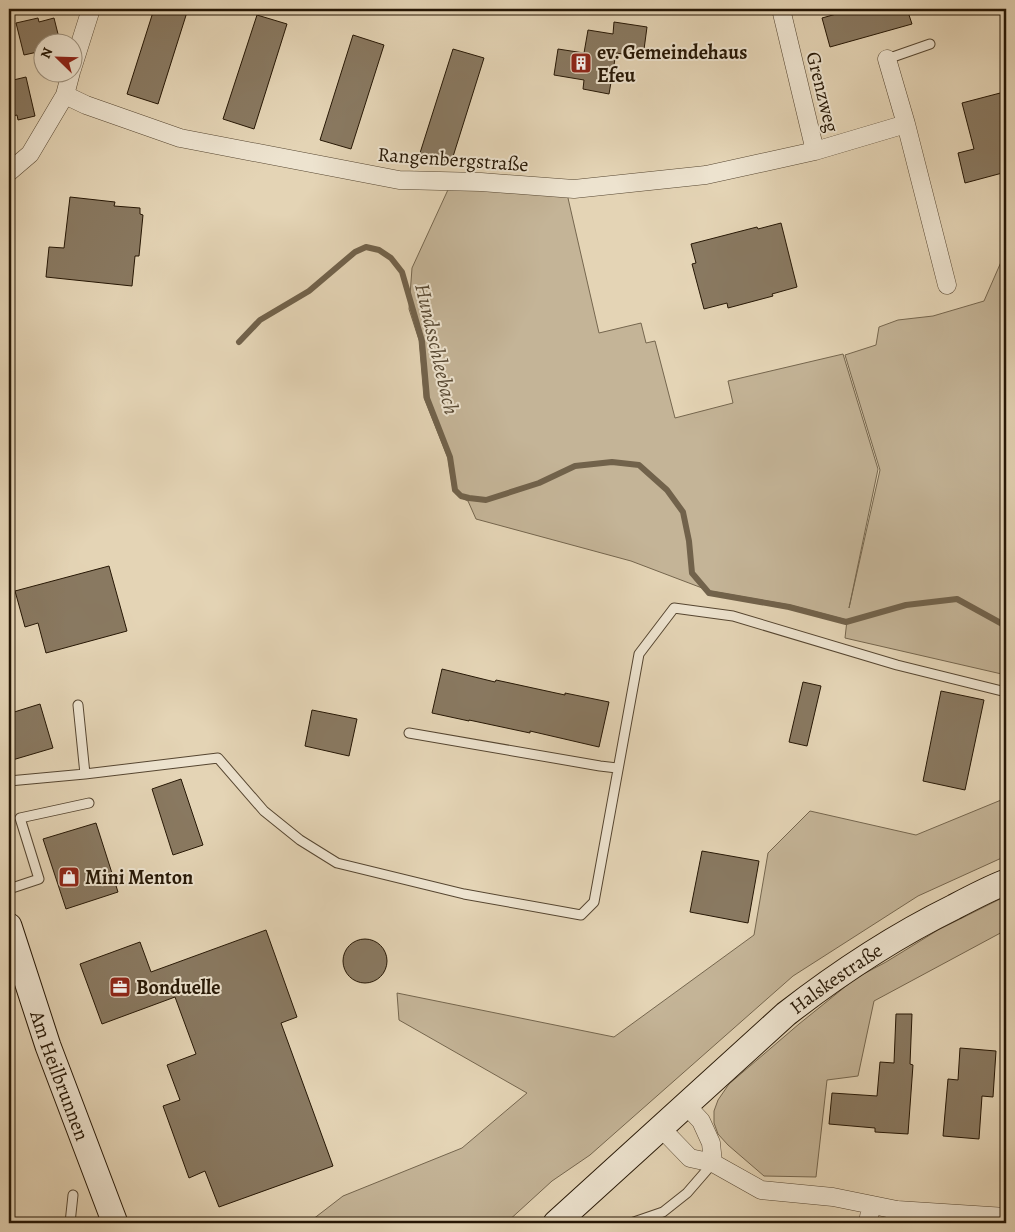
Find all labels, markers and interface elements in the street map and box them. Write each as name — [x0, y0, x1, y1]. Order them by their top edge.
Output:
north arrow — [32, 32, 82, 82]
place label: ev. Gemeindehaus Efeu — [597, 39, 747, 89]
text: N — [36, 45, 57, 62]
street label: Grenzweg — [799, 49, 846, 135]
building icon: ev. Gemeindehaus Efeu — [569, 51, 593, 75]
street label: Rangenbergstraße — [377, 141, 529, 178]
water label: Hundsschleebach — [408, 281, 466, 417]
place label: Mini Menton — [85, 864, 193, 891]
shop icon: Mini Menton — [57, 865, 81, 889]
street label: Halskestraße — [784, 937, 888, 1021]
place label: Bonduelle — [136, 974, 221, 1001]
office icon: Bonduelle — [108, 975, 132, 999]
street label: Am Heilbrunnen — [23, 1006, 96, 1145]

